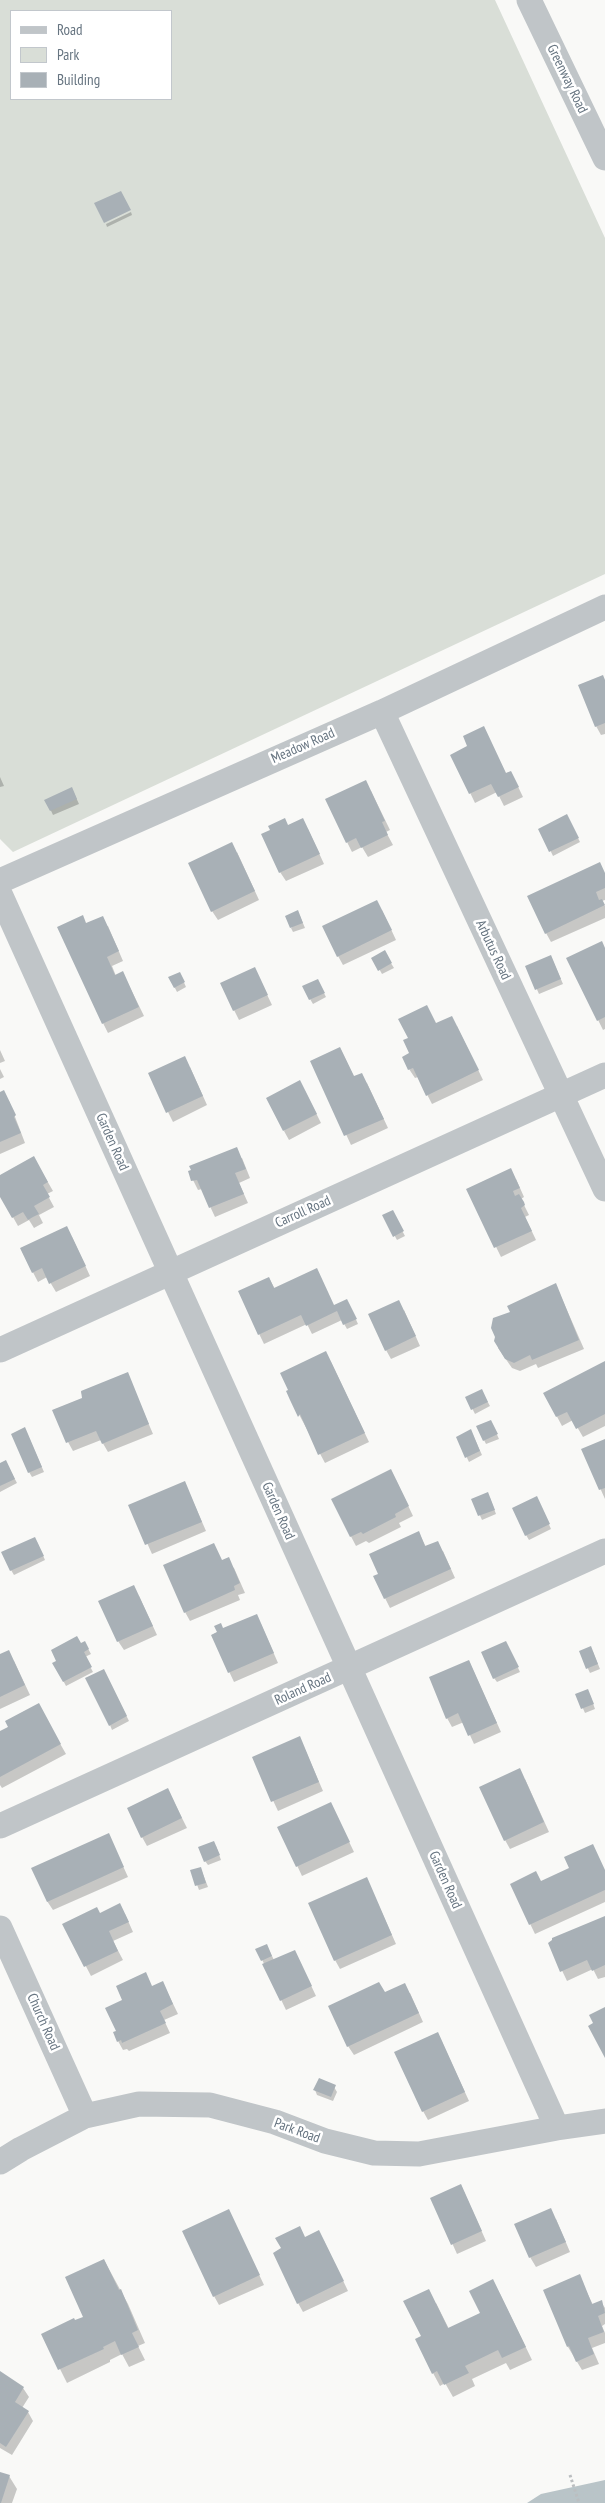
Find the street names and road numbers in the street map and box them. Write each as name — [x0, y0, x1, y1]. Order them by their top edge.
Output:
street label: Greenway Road — [543, 42, 591, 116]
street label: Meadow Road — [269, 725, 337, 767]
street label: Arbutus Road — [472, 917, 514, 983]
street label: Garden Road — [92, 1111, 132, 1173]
street label: Carroll Road — [273, 1192, 333, 1232]
street label: Garden Road — [258, 1480, 298, 1542]
street label: Roland Road — [272, 1669, 334, 1709]
street label: Garden Road — [425, 1849, 465, 1911]
street label: Church Road — [23, 1991, 63, 2053]
street label: Park Road — [272, 2115, 322, 2147]

